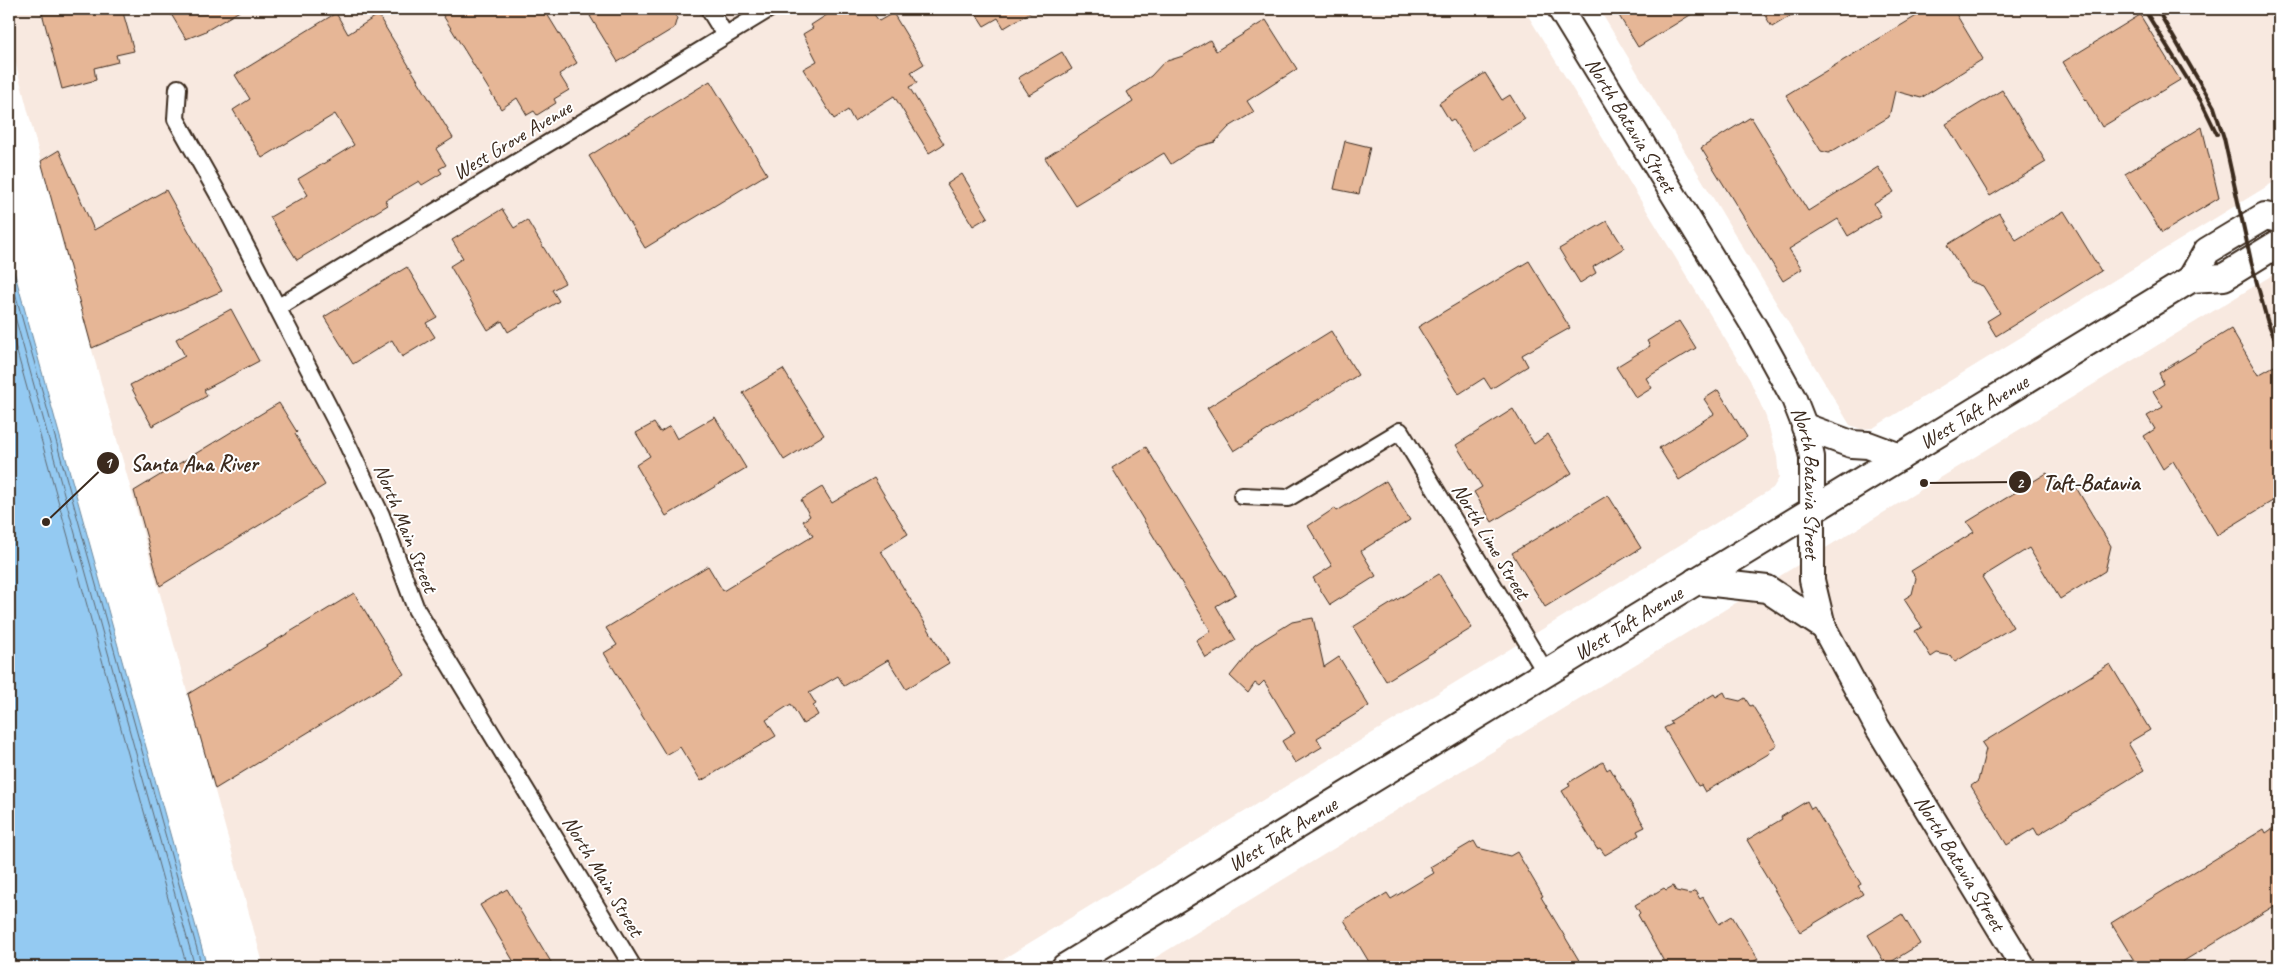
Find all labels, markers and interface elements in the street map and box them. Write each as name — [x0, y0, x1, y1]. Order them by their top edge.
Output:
street label: North Batavia Street — [1580, 53, 1683, 199]
street label: West Grove Avenue — [448, 94, 577, 186]
street label: West Taft Avenue — [1915, 368, 2034, 455]
street label: North Batavia Street — [1785, 403, 1825, 561]
callout: Santa Ana River — [95, 445, 268, 482]
text: Santa Ana River — [130, 450, 260, 478]
text: 1 — [105, 454, 114, 473]
street label: North Main Street — [368, 460, 444, 598]
callout: Taft-Batavia — [2008, 464, 2150, 501]
text: Taft-Batavia — [2043, 469, 2142, 497]
text: 2 — [2017, 474, 2025, 493]
street label: North Lime Street — [1446, 478, 1537, 605]
street label: West Taft Avenue — [1569, 579, 1688, 666]
street label: West Taft Avenue — [1223, 790, 1343, 877]
street label: North Batavia Street — [1909, 791, 2012, 937]
street label: North Main Street — [557, 811, 650, 943]

